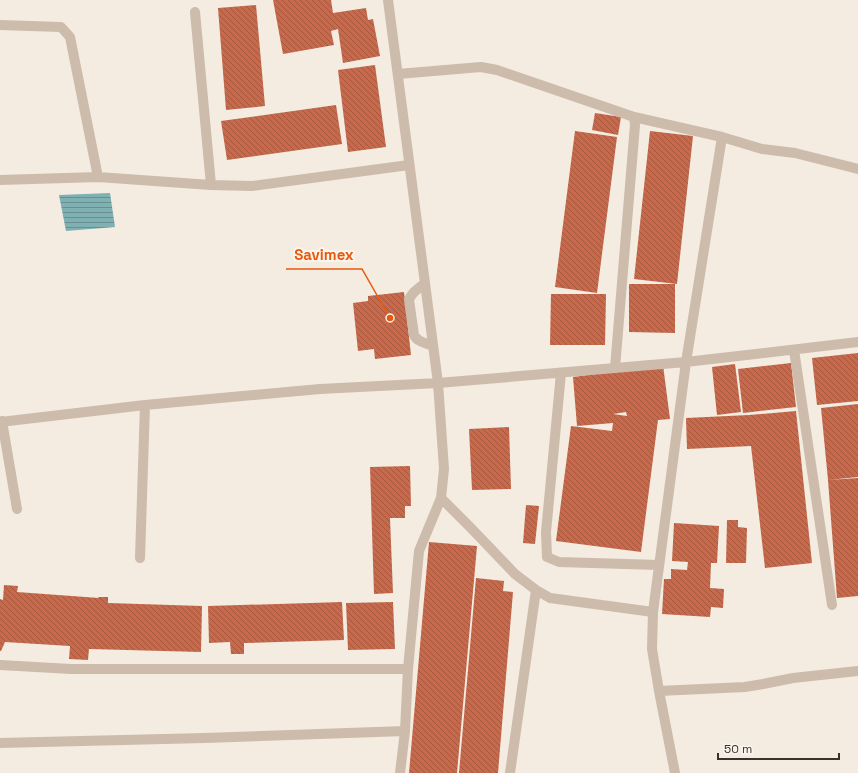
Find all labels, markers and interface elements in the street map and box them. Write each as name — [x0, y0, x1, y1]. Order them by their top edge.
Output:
callout: Savimex — [286, 242, 362, 269]
text: Savimex — [294, 245, 354, 264]
scale bar — [718, 735, 839, 761]
text: 50 m — [724, 741, 752, 757]

